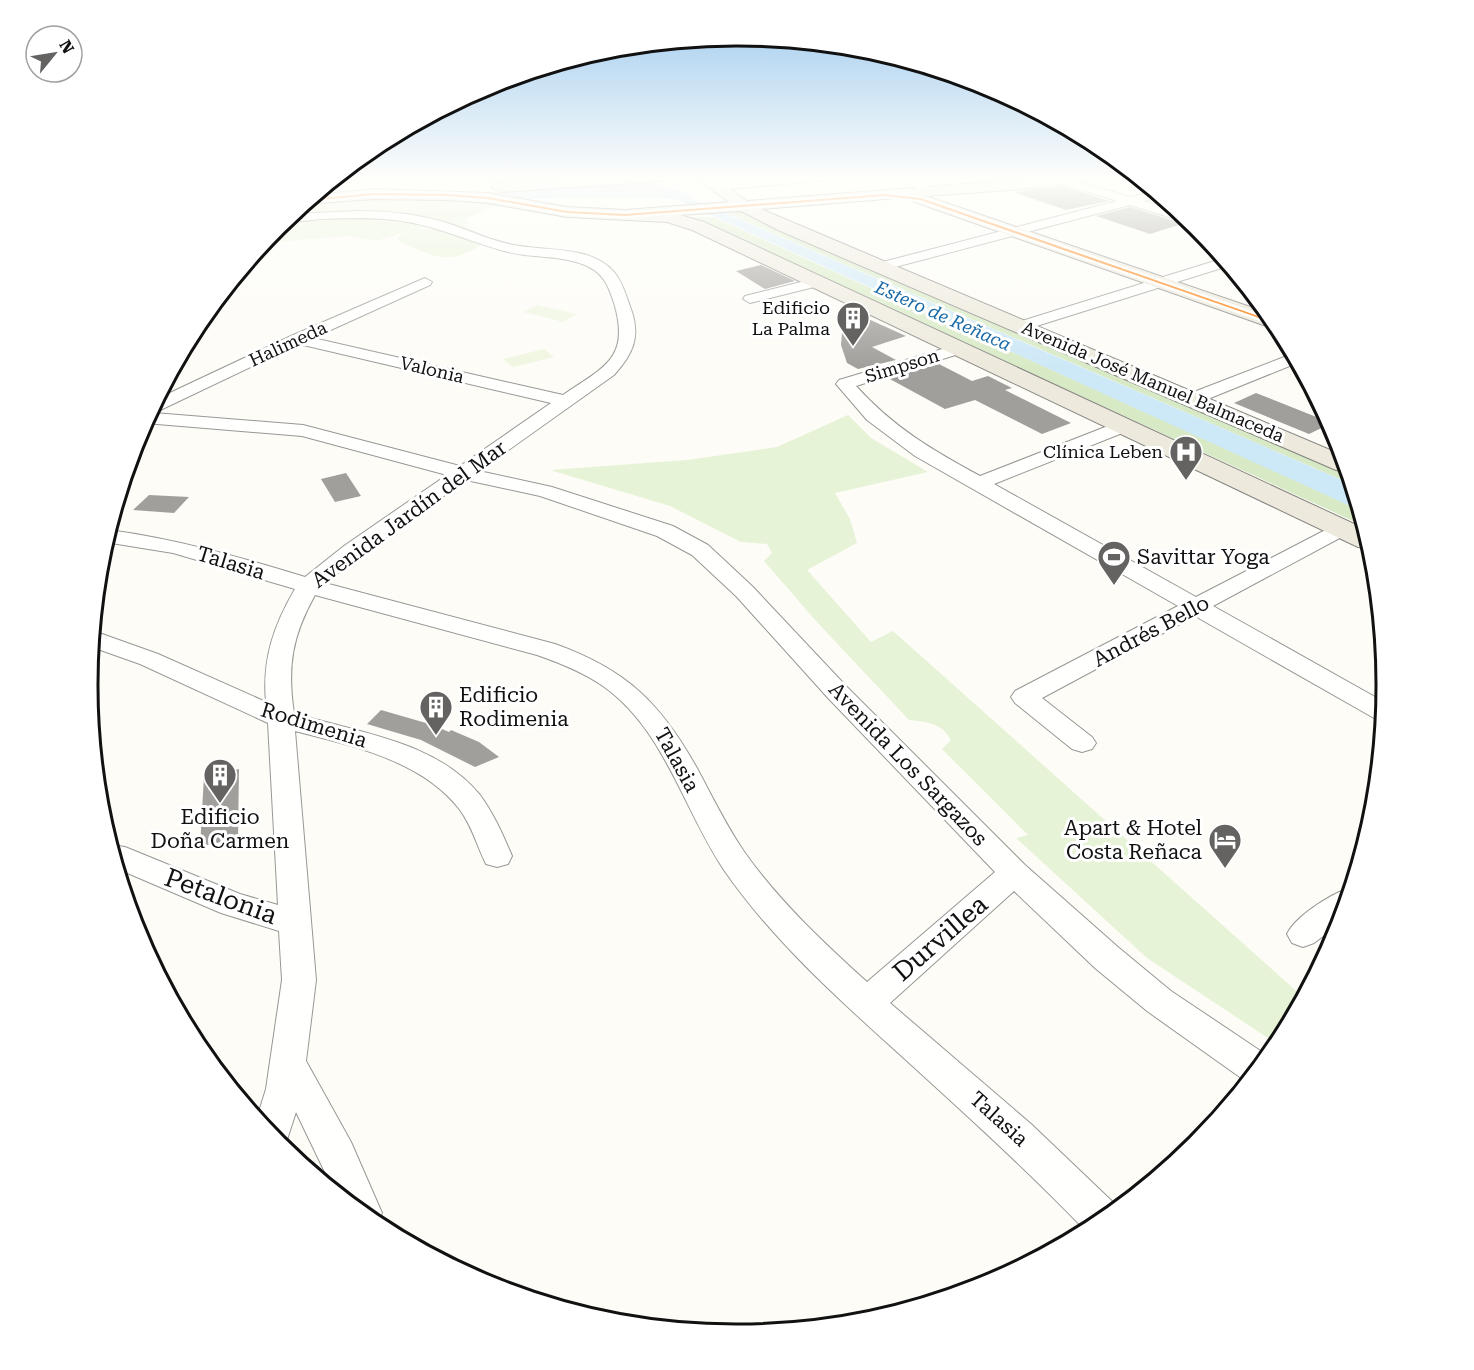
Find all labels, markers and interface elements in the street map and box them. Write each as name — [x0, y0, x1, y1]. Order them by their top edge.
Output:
north arrow — [24, 24, 84, 84]
text: N — [55, 37, 78, 57]
water label: Estero de Reñaca — [871, 276, 1014, 355]
place label: Edificio La Palma — [752, 297, 830, 339]
building icon: Edificio La Palma — [835, 300, 871, 347]
street label: Halimeda — [245, 316, 330, 371]
street label: Avenida José Manuel Balmaceda — [1019, 317, 1288, 447]
street label: Simpson — [862, 344, 942, 387]
street label: Valonia — [398, 352, 466, 387]
hospital icon: Clínica Leben — [1168, 434, 1204, 481]
street label: Avenida Jardín del Mar — [307, 435, 511, 593]
place label: Clínica Leben — [1043, 441, 1163, 462]
sports icon: Savittar Yoga — [1096, 539, 1132, 586]
street label: Talasia — [194, 541, 269, 585]
place label: Savittar Yoga — [1137, 545, 1270, 569]
street label: Andrés Bello — [1089, 590, 1213, 672]
street label: Avenida Los Sargazos — [824, 677, 992, 851]
place label: Edificio Rodimenia — [459, 683, 569, 731]
building icon: Edificio Rodimenia — [418, 689, 454, 736]
street label: Rodimenia — [258, 697, 371, 753]
street label: Talasia — [650, 724, 705, 797]
building icon: Edificio Doña Carmen — [202, 757, 238, 804]
place label: Edificio Doña Carmen — [151, 805, 290, 853]
place label: Apart & Hotel Costa Reñaca — [1064, 816, 1203, 864]
hotel icon: Apart & Hotel Costa Reñaca — [1207, 822, 1243, 869]
street label: Petalonia — [161, 862, 281, 930]
street label: Durvillea — [887, 889, 993, 987]
street label: Talasia — [965, 1087, 1033, 1152]

